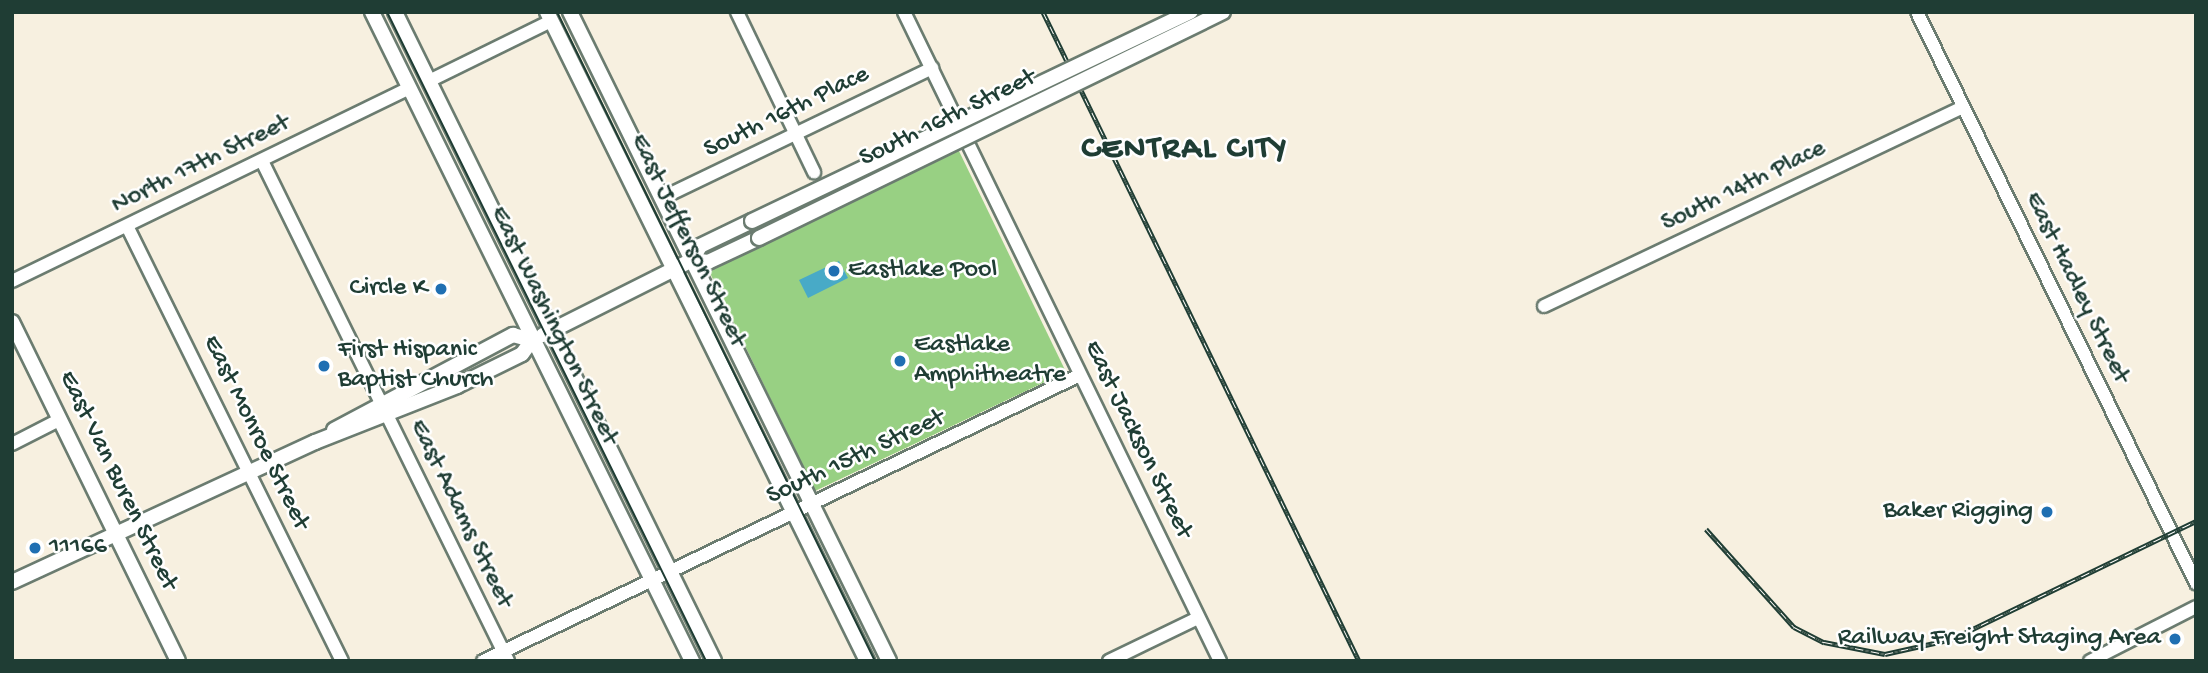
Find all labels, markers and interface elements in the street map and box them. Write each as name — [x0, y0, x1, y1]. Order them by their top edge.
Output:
street label: South 16th Place — [699, 60, 875, 166]
street label: South 16th Street — [855, 63, 1041, 175]
street label: North 17th Street — [107, 108, 295, 222]
street label: East Jefferson Street — [622, 129, 752, 353]
district label: CENTRAL CITY — [1083, 131, 1287, 171]
street label: South 14th Place — [1657, 134, 1831, 240]
street label: East Hadley Street — [2016, 187, 2136, 389]
street label: East Washington Street — [482, 202, 624, 450]
place label: Eastlake Pool — [848, 255, 997, 287]
marker: Eastlake Pool — [826, 263, 842, 279]
place label: Circle K — [350, 273, 427, 305]
marker: Circle K — [433, 281, 449, 297]
place label: Eastlake Amphitheatre — [914, 330, 1066, 392]
street label: East Monroe Street — [194, 331, 316, 535]
place label: First Hispanic Baptist Church — [338, 335, 493, 396]
street label: East Jackson Street — [1076, 336, 1198, 544]
marker: Eastlake Amphitheatre — [892, 353, 908, 369]
marker: First Hispanic Baptist Church — [316, 358, 332, 374]
street label: East Van Buren Street — [50, 366, 184, 596]
street label: South 15th Street — [762, 403, 950, 513]
street label: East Adams Street — [401, 415, 519, 613]
place label: Baker Rigging — [1883, 496, 2033, 528]
marker: Baker Rigging — [2039, 504, 2055, 520]
place label: 11166 — [49, 532, 107, 564]
marker: 11166 — [27, 540, 43, 556]
place label: Railway Freight Staging Area — [1838, 623, 2161, 655]
marker: Railway Freight Staging Area — [2167, 631, 2183, 647]

